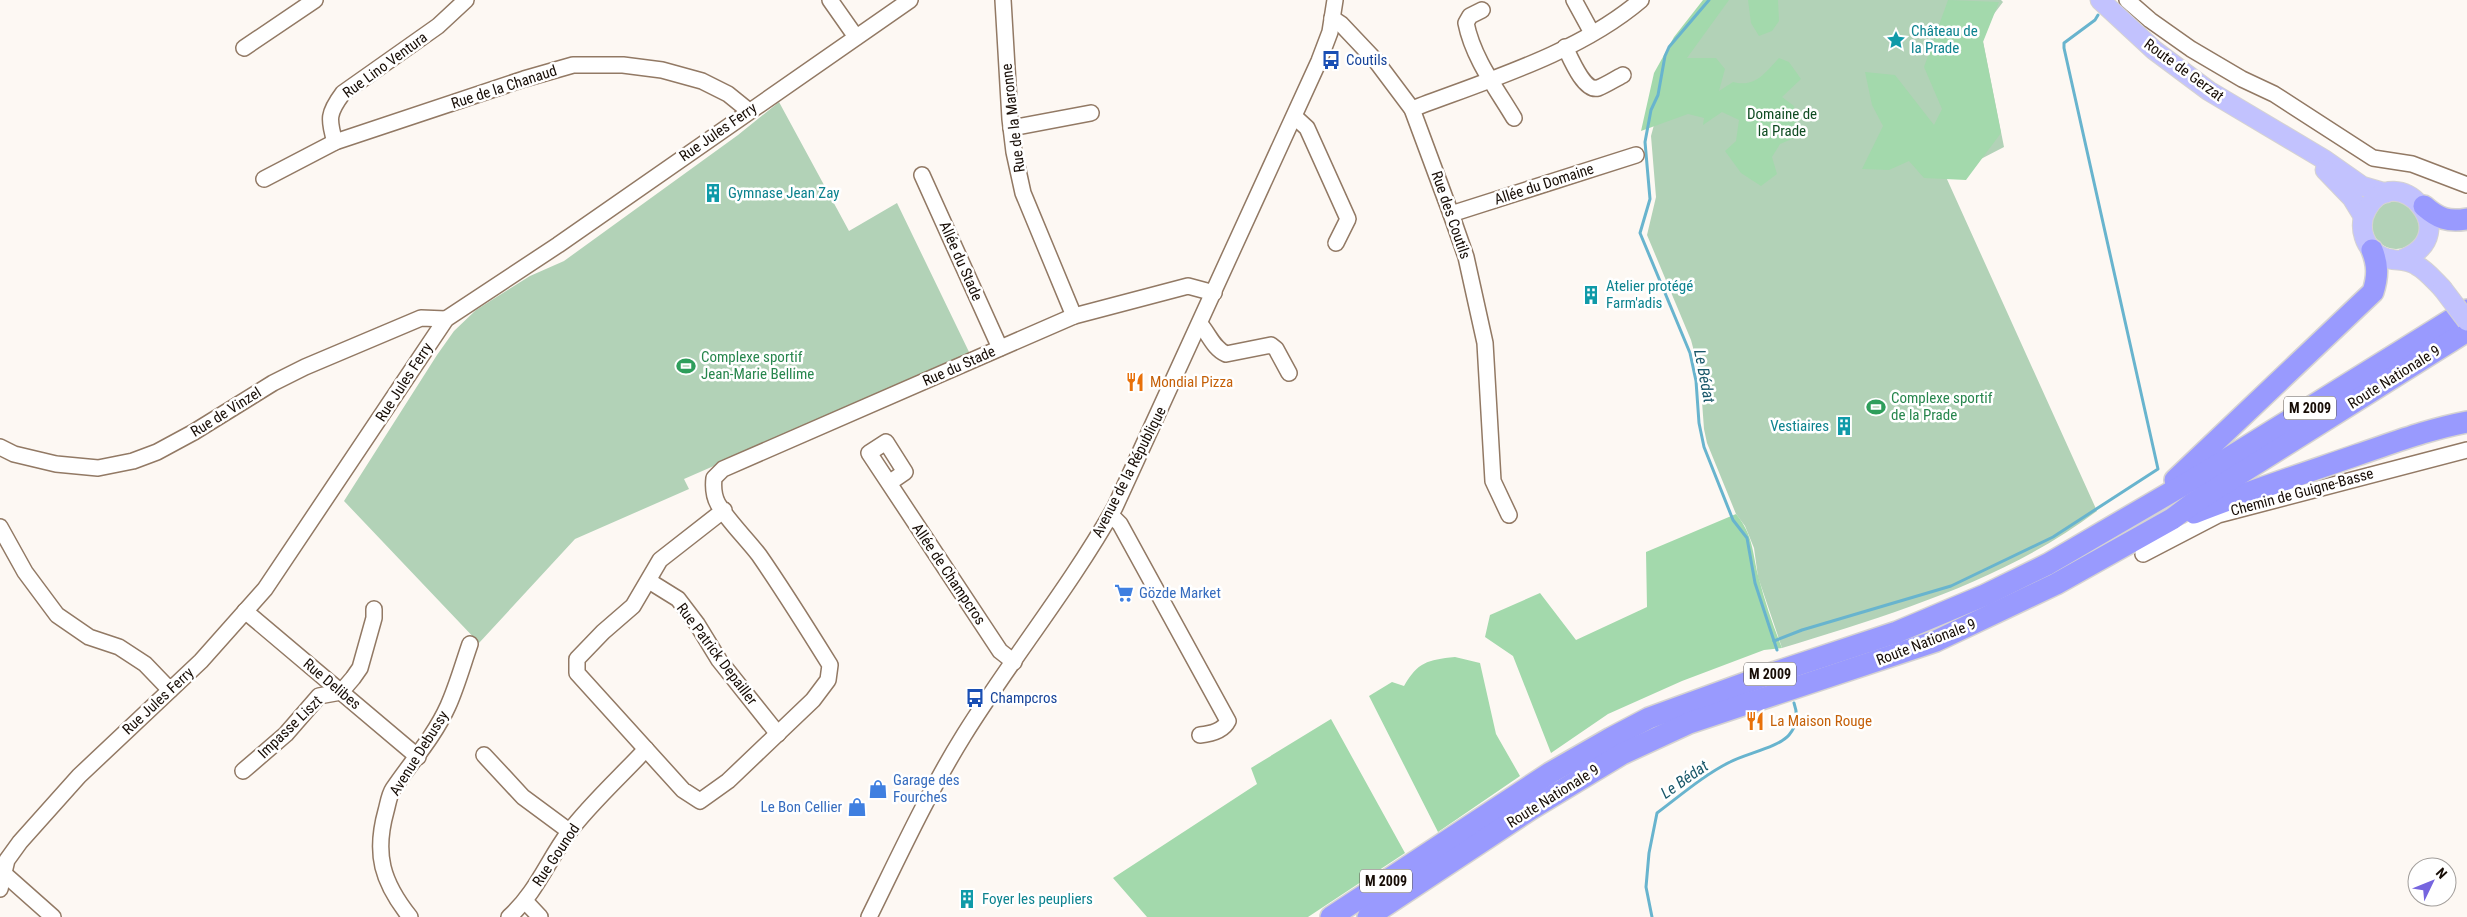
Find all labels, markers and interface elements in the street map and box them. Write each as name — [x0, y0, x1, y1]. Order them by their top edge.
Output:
place label: Château de la Prade — [1911, 22, 1978, 57]
street label: Rue Lino Ventura — [339, 28, 431, 102]
place icon: Château de la Prade — [1885, 29, 1907, 51]
street label: Route de Gerzat — [2141, 35, 2227, 105]
bus stop icon: Coutils — [1320, 49, 1342, 71]
place label: Coutils — [1346, 51, 1388, 69]
street label: Rue de la Chanaud — [449, 61, 559, 113]
street label: Rue de la Maronne — [997, 62, 1029, 174]
street label: Rue Jules Ferry — [676, 99, 760, 165]
park label: Domaine de la Prade — [1747, 105, 1817, 140]
street label: Allée du Domaine — [1492, 159, 1596, 209]
street label: Rue des Coutils — [1428, 169, 1475, 262]
building icon: Gymnase Jean Zay — [702, 182, 724, 204]
place label: Gymnase Jean Zay — [728, 184, 840, 202]
street label: Allée du Stade — [935, 218, 987, 304]
place label: Atelier protégé Farm'adis — [1606, 277, 1693, 312]
building icon: Atelier protégé Farm'adis — [1580, 284, 1602, 306]
street label: Rue Jules Ferry — [372, 339, 436, 425]
street label: Route Nationale 9 — [2345, 341, 2443, 413]
street label: Rue du Stade — [920, 342, 998, 390]
place label: Complexe sportif Jean-Marie Bellime — [701, 348, 814, 383]
water label: Le Bédat — [1690, 348, 1719, 405]
sports icon: Complexe sportif Jean-Marie Bellime — [675, 355, 697, 377]
restaurant icon: Mondial Pizza — [1124, 371, 1146, 393]
place label: Mondial Pizza — [1150, 373, 1233, 391]
street label: Rue de Vinzel — [187, 383, 265, 441]
place label: Complexe sportif de la Prade — [1891, 389, 1993, 424]
sports icon: Complexe sportif de la Prade — [1865, 396, 1887, 418]
road number: M 2009 — [2284, 396, 2336, 419]
street label: Avenue de la République — [1088, 404, 1170, 540]
building icon: Vestiaires — [1833, 415, 1855, 437]
place label: Vestiaires — [1770, 417, 1829, 435]
street label: Chemin de Guigne-Basse — [2229, 464, 2375, 520]
street label: Allée de Champcros — [908, 520, 990, 628]
supermarket icon: Gözde Market — [1113, 582, 1135, 604]
place label: Gözde Market — [1139, 584, 1221, 602]
street label: Rue Patrick Depailler — [673, 600, 761, 709]
street label: Route Nationale 9 — [1874, 615, 1978, 669]
street label: Rue Delibes — [300, 655, 365, 713]
road number: M 2009 — [1744, 662, 1796, 686]
street label: Rue Jules Ferry — [119, 664, 197, 738]
bus stop icon: Champcros — [964, 687, 986, 709]
place label: Champcros — [990, 689, 1058, 707]
street label: Impasse Liszt — [254, 692, 326, 762]
street label: Avenue Debussy — [386, 707, 452, 799]
restaurant icon: La Maison Rouge — [1744, 710, 1766, 732]
place label: La Maison Rouge — [1770, 712, 1872, 730]
water label: Le Bédat — [1657, 756, 1712, 803]
street label: Route Nationale 9 — [1504, 760, 1602, 832]
place label: Garage des Fourches — [893, 771, 960, 806]
shop icon: Garage des Fourches — [867, 778, 889, 800]
shop icon: Le Bon Cellier — [846, 796, 868, 818]
place label: Le Bon Cellier — [761, 798, 842, 816]
street label: Rue Gounod — [529, 820, 583, 890]
north arrow — [2407, 857, 2457, 907]
text: N — [2433, 865, 2450, 882]
road number: M 2009 — [1360, 869, 1412, 892]
building icon: Foyer les peupliers — [956, 888, 978, 910]
place label: Foyer les peupliers — [982, 890, 1093, 908]

